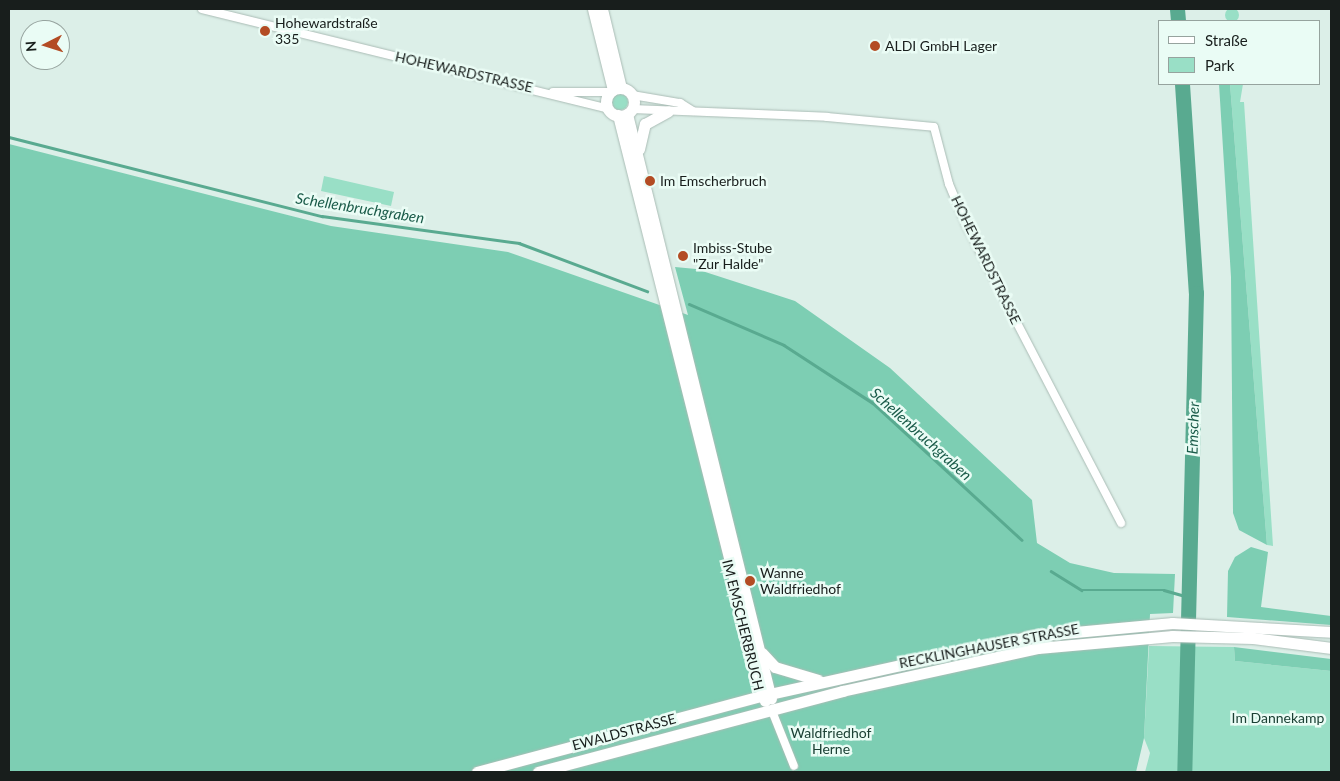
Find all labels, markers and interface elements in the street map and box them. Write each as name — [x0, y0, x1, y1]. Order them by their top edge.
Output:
place label: Hohewardstraße 335 — [275, 15, 378, 48]
north arrow — [20, 20, 70, 70]
legend — [1158, 20, 1320, 85]
marker: Hohewardstraße 335 — [259, 25, 271, 37]
text: Straße — [1205, 31, 1248, 49]
place label: ALDI GmbH Lager — [885, 38, 997, 54]
text: N — [22, 40, 39, 52]
marker: ALDI GmbH Lager — [869, 40, 881, 52]
street label: HOHEWARDSTRASSE — [393, 48, 535, 96]
text: Park — [1205, 56, 1234, 74]
place label: Im Emscherbruch — [660, 173, 767, 189]
marker: Im Emscherbruch — [644, 175, 656, 187]
water label: Schellenbruchgraben — [294, 189, 426, 227]
street label: HOHEWARDSTRASSE — [948, 193, 1024, 327]
place label: Imbiss-Stube "Zur Halde" — [693, 240, 772, 272]
marker: Imbiss-Stube "Zur Halde" — [677, 250, 689, 262]
water label: Schellenbruchgraben — [867, 384, 975, 484]
water label: Emscher — [1183, 401, 1203, 455]
street label: IM EMSCHERBRUCH — [719, 558, 767, 692]
place label: Wanne Waldfriedhof — [760, 565, 841, 598]
marker: Wanne Waldfriedhof — [744, 575, 756, 587]
street label: RECKLINGHAUSER STRASSE — [898, 620, 1080, 672]
street label: EWALDSTRASSE — [570, 710, 678, 754]
park label: Im Dannekamp — [1232, 710, 1324, 726]
park label: Waldfriedhof Herne — [791, 725, 871, 758]

